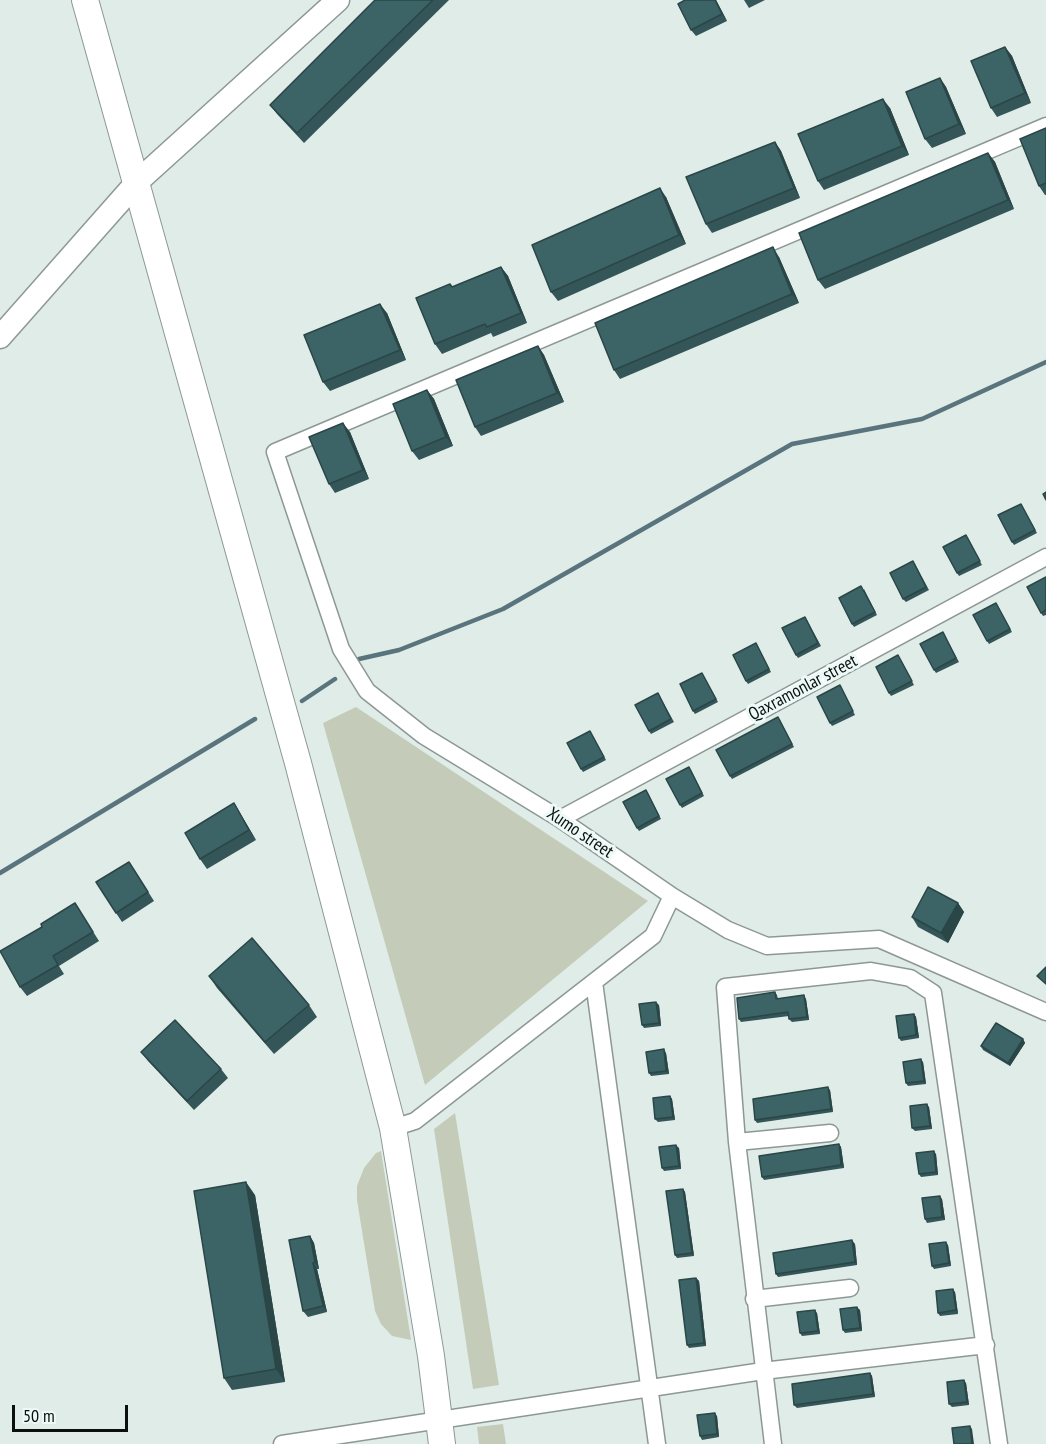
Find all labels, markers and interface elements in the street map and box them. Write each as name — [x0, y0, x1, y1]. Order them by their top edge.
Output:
street label: Qaxramonlar street — [745, 650, 861, 726]
street label: Xumo street — [543, 803, 617, 863]
scale bar — [15, 1393, 130, 1431]
text: 50 m — [23, 1404, 55, 1427]

